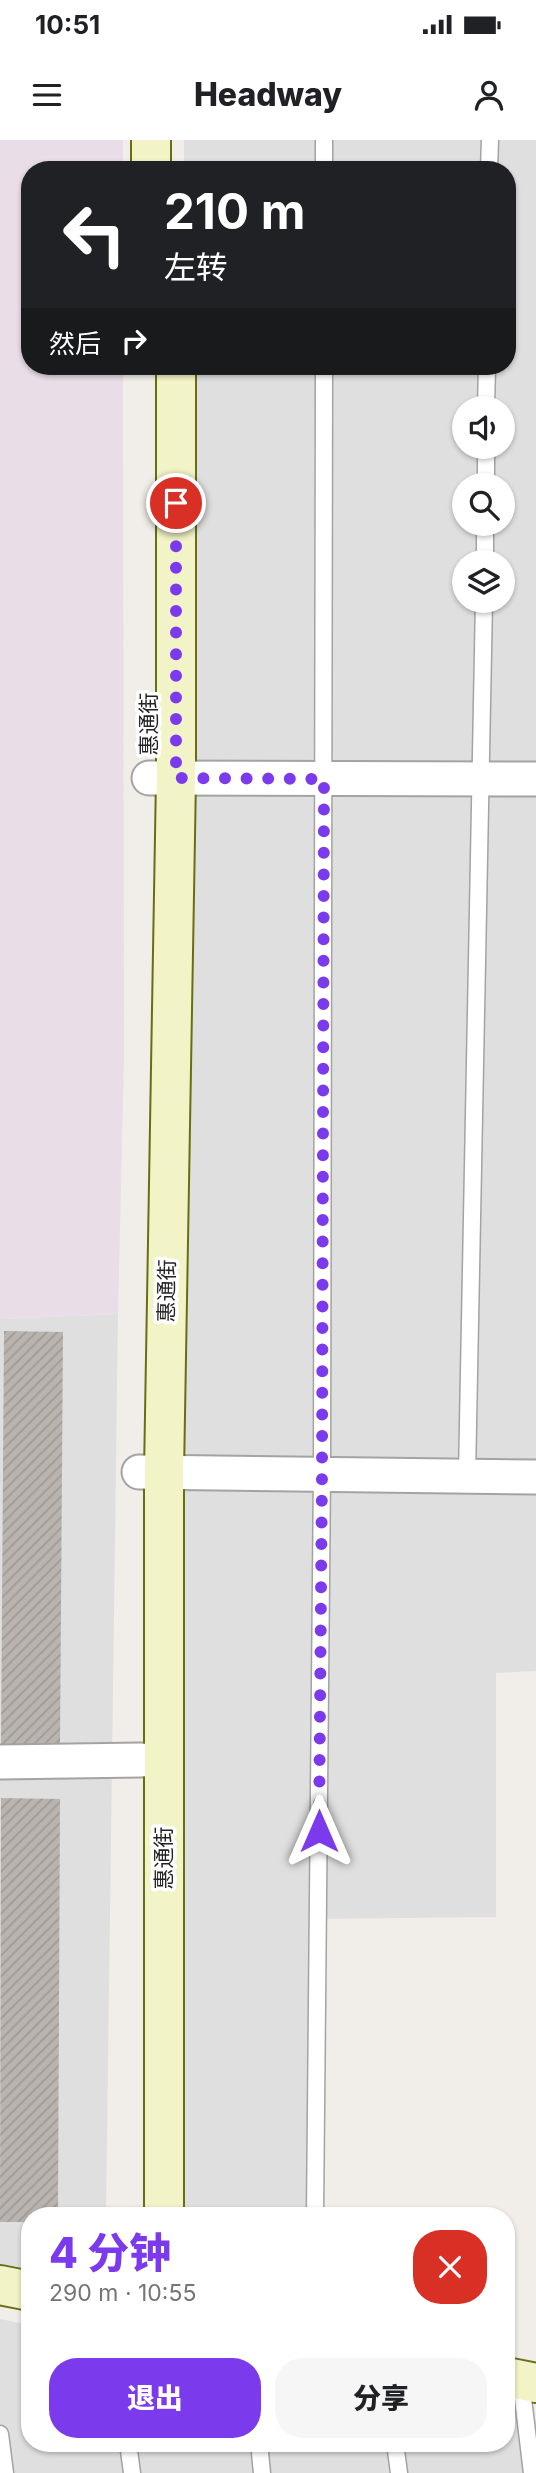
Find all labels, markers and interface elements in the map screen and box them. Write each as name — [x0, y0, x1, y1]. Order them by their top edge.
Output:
text: 10:51 — [35, 9, 100, 40]
text: Headway — [194, 75, 342, 114]
icon: menu — [28, 76, 66, 114]
icon: person — [470, 76, 508, 114]
text: 210 m — [164, 182, 305, 241]
icon: left — [49, 189, 140, 280]
text: 左转 — [164, 248, 228, 287]
icon: right — [115, 322, 153, 360]
text: 然后 — [49, 328, 101, 359]
map controls — [452, 396, 515, 613]
button: sound — [452, 396, 515, 459]
pin — [146, 473, 206, 533]
button: search — [452, 473, 515, 536]
icon: arrive — [157, 484, 195, 522]
button: layers — [452, 550, 515, 613]
street label: 惠通街 — [136, 693, 161, 756]
street label: 惠通街 — [153, 1259, 180, 1323]
position arrow — [282, 1794, 356, 1868]
street label: 惠通街 — [151, 1827, 176, 1890]
text: 4 分钟 — [49, 2227, 171, 2278]
button: close — [413, 2230, 487, 2304]
text: 290 m · 10:55 — [49, 2279, 196, 2307]
button: 退出 — [49, 2358, 261, 2438]
button: 分享 — [275, 2358, 487, 2438]

